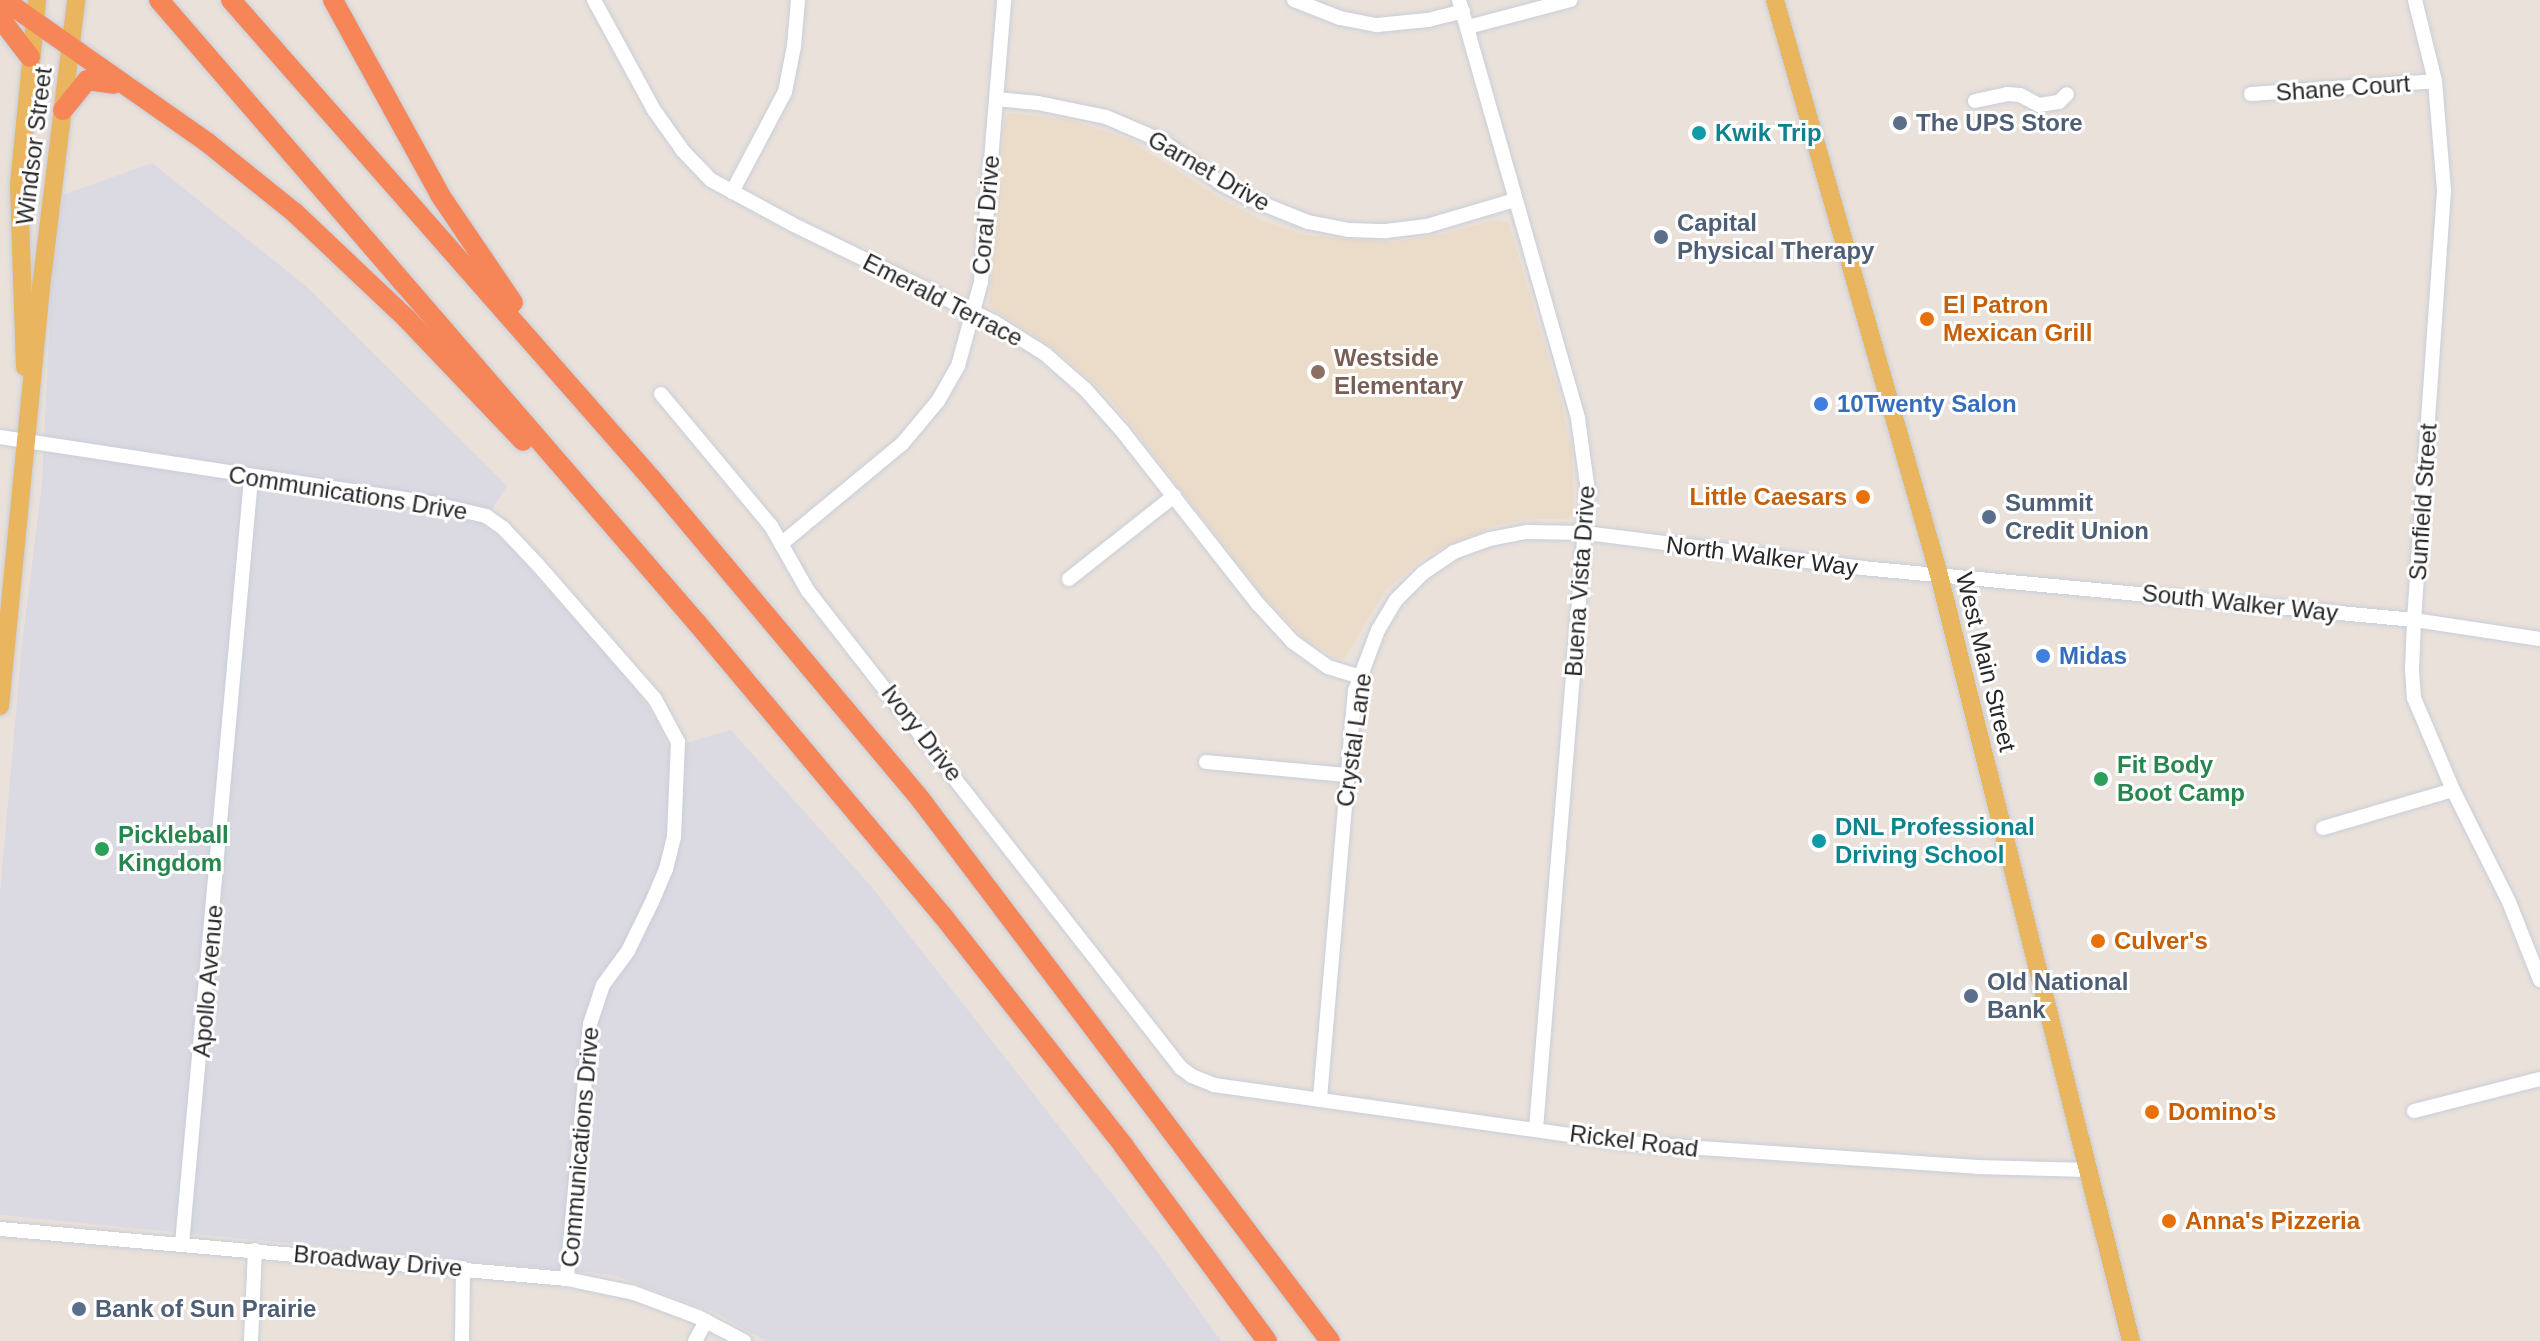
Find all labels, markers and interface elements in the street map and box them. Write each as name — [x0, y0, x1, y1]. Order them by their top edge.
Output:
street label: Windsor Street — [10, 65, 58, 227]
street label: Shane Court — [2275, 69, 2411, 107]
place label: The UPS Store — [1916, 109, 2083, 137]
marker: The UPS Store — [1891, 114, 1909, 132]
place label: Kwik Trip — [1715, 119, 1822, 147]
marker: Kwik Trip — [1690, 124, 1708, 142]
street label: Garnet Drive — [1143, 125, 1275, 217]
street label: Coral Drive — [966, 154, 1006, 276]
place label: Capital Physical Therapy — [1677, 209, 1874, 265]
marker: Capital Physical Therapy — [1652, 228, 1670, 246]
street label: Emerald Terrace — [858, 247, 1028, 353]
place label: El Patron Mexican Grill — [1943, 291, 2092, 347]
marker: El Patron Mexican Grill — [1918, 310, 1936, 328]
place label: Westside Elementary — [1334, 344, 1463, 400]
marker: Westside Elementary — [1309, 363, 1327, 381]
place label: 10Twenty Salon — [1837, 390, 2017, 418]
marker: 10Twenty Salon — [1812, 395, 1830, 413]
street label: Sunfield Street — [2403, 422, 2443, 582]
street label: Communications Drive — [227, 460, 469, 526]
place label: Little Caesars — [1690, 483, 1847, 511]
street label: Buena Vista Drive — [1559, 484, 1601, 678]
marker: Little Caesars — [1854, 488, 1872, 506]
place label: Summit Credit Union — [2005, 489, 2149, 545]
marker: Summit Credit Union — [1980, 508, 1998, 526]
street label: North Walker Way — [1665, 530, 1859, 582]
street label: West Main Street — [1950, 569, 2022, 755]
street label: South Walker Way — [2141, 578, 2339, 628]
place label: Midas — [2059, 642, 2127, 670]
marker: Midas — [2034, 647, 2052, 665]
street label: Crystal Lane — [1330, 671, 1378, 809]
street label: Ivory Drive — [875, 679, 969, 787]
place label: Fit Body Boot Camp — [2117, 751, 2245, 807]
marker: Fit Body Boot Camp — [2092, 770, 2110, 788]
place label: DNL Professional Driving School — [1835, 813, 2035, 869]
place label: Pickleball Kingdom — [118, 821, 229, 877]
marker: DNL Professional Driving School — [1810, 832, 1828, 850]
marker: Pickleball Kingdom — [93, 840, 111, 858]
street label: Apollo Avenue — [187, 903, 229, 1059]
place label: Culver's — [2114, 927, 2208, 955]
marker: Culver's — [2089, 932, 2107, 950]
place label: Old National Bank — [1987, 968, 2128, 1024]
marker: Old National Bank — [1962, 987, 1980, 1005]
street label: Communications Drive — [555, 1026, 605, 1268]
place label: Domino's — [2168, 1098, 2276, 1126]
marker: Domino's — [2143, 1103, 2161, 1121]
street label: Rickel Road — [1568, 1119, 1700, 1163]
place label: Anna's Pizzeria — [2185, 1207, 2360, 1235]
marker: Anna's Pizzeria — [2160, 1212, 2178, 1230]
street label: Broadway Drive — [292, 1239, 464, 1283]
place label: Bank of Sun Prairie — [95, 1295, 316, 1323]
marker: Bank of Sun Prairie — [70, 1300, 88, 1318]

